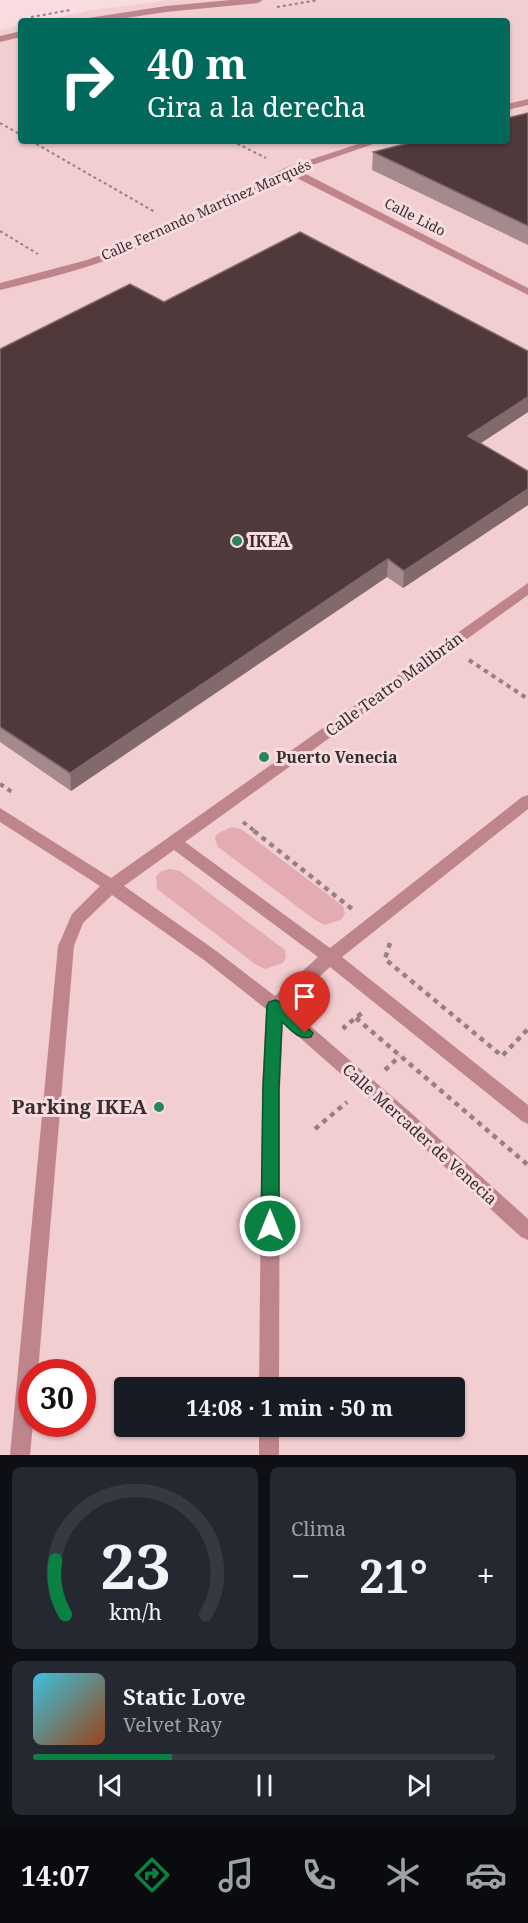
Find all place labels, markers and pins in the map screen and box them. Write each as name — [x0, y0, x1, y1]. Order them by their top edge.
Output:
place label: IKEA — [249, 530, 291, 552]
marker: IKEA — [230, 534, 244, 548]
place label: Puerto Venecia — [276, 746, 398, 768]
marker: Puerto Venecia — [257, 750, 271, 764]
pin — [279, 971, 330, 1033]
place label: Parking IKEA — [11, 1093, 148, 1120]
marker: Parking IKEA — [152, 1100, 166, 1114]

